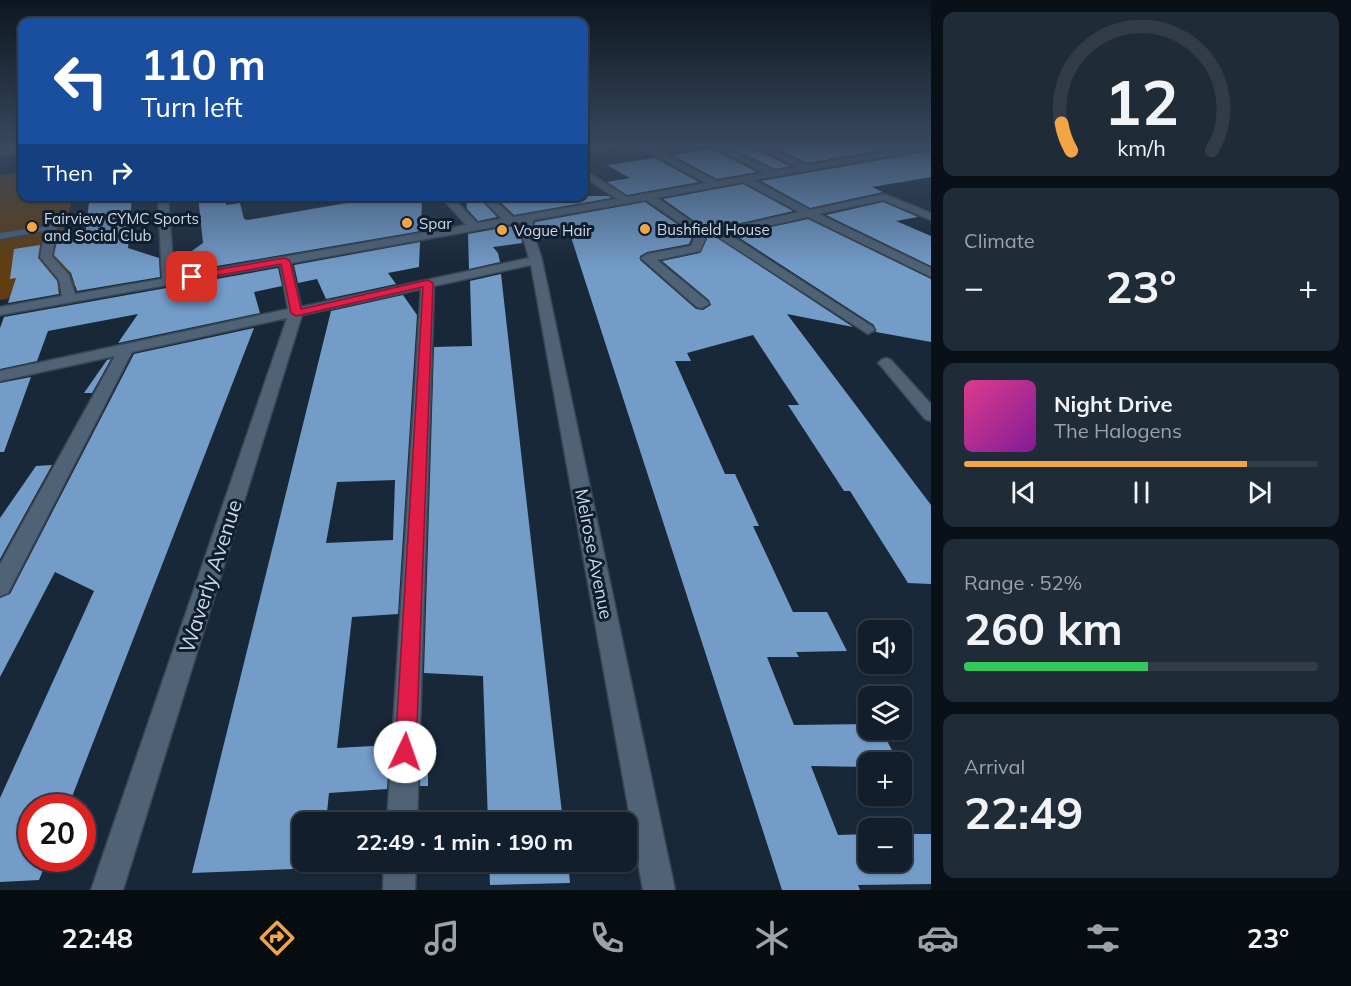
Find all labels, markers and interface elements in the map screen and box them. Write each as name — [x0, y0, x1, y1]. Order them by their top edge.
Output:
text: 110 m — [141, 38, 266, 91]
icon: left — [42, 42, 120, 120]
text: 12 — [1104, 62, 1178, 141]
text: Turn left — [141, 90, 243, 124]
text: km/h — [1117, 134, 1165, 161]
icon: right — [105, 156, 138, 189]
text: Then — [42, 159, 93, 187]
place label: Fairview CYMC Sports and Social Club — [44, 209, 199, 245]
place label: Spar — [419, 214, 452, 233]
marker: Spar — [400, 216, 414, 230]
marker: Fairview CYMC Sports and Social Club — [25, 220, 39, 234]
place label: Bushfield House — [657, 220, 770, 239]
place label: Vogue Hair — [514, 221, 592, 240]
marker: Bushfield House — [638, 222, 652, 236]
marker: Vogue Hair — [495, 223, 509, 237]
text: Climate — [964, 228, 1035, 253]
pin — [166, 251, 217, 302]
text: 23° — [1105, 258, 1177, 314]
icon: arrive — [175, 260, 208, 293]
text: − — [964, 266, 984, 307]
text: + — [1298, 266, 1318, 307]
text: Night Drive — [1054, 390, 1173, 418]
text: The Halogens — [1054, 418, 1182, 443]
icon: previous — [1007, 476, 1040, 509]
icon: pause — [1125, 476, 1158, 509]
icon: next — [1243, 476, 1276, 509]
street label: Melrose Avenue — [570, 487, 618, 621]
street label: Waverly Avenue — [173, 496, 247, 656]
text: Range · 52% — [964, 570, 1082, 595]
text: 260 km — [964, 600, 1123, 656]
map controls — [858, 620, 912, 872]
button: sound — [858, 620, 912, 674]
button: layers — [858, 686, 912, 740]
position arrow — [373, 720, 437, 784]
button: + — [858, 752, 912, 806]
text: Arrival — [964, 754, 1025, 779]
text: 22:49 — [964, 784, 1083, 840]
speed limit sign: 20 — [18, 794, 96, 872]
button: − — [858, 818, 912, 872]
text: 22:49 · 1 min · 190 m — [356, 828, 573, 856]
icon: directions — [256, 917, 298, 959]
icon: music — [421, 917, 463, 959]
icon: phone — [586, 917, 628, 959]
icon: climate — [751, 917, 793, 959]
icon: car — [917, 917, 959, 959]
icon: filters — [1082, 917, 1124, 959]
text: 22:48 — [62, 921, 133, 955]
text: 23° — [1247, 921, 1289, 955]

